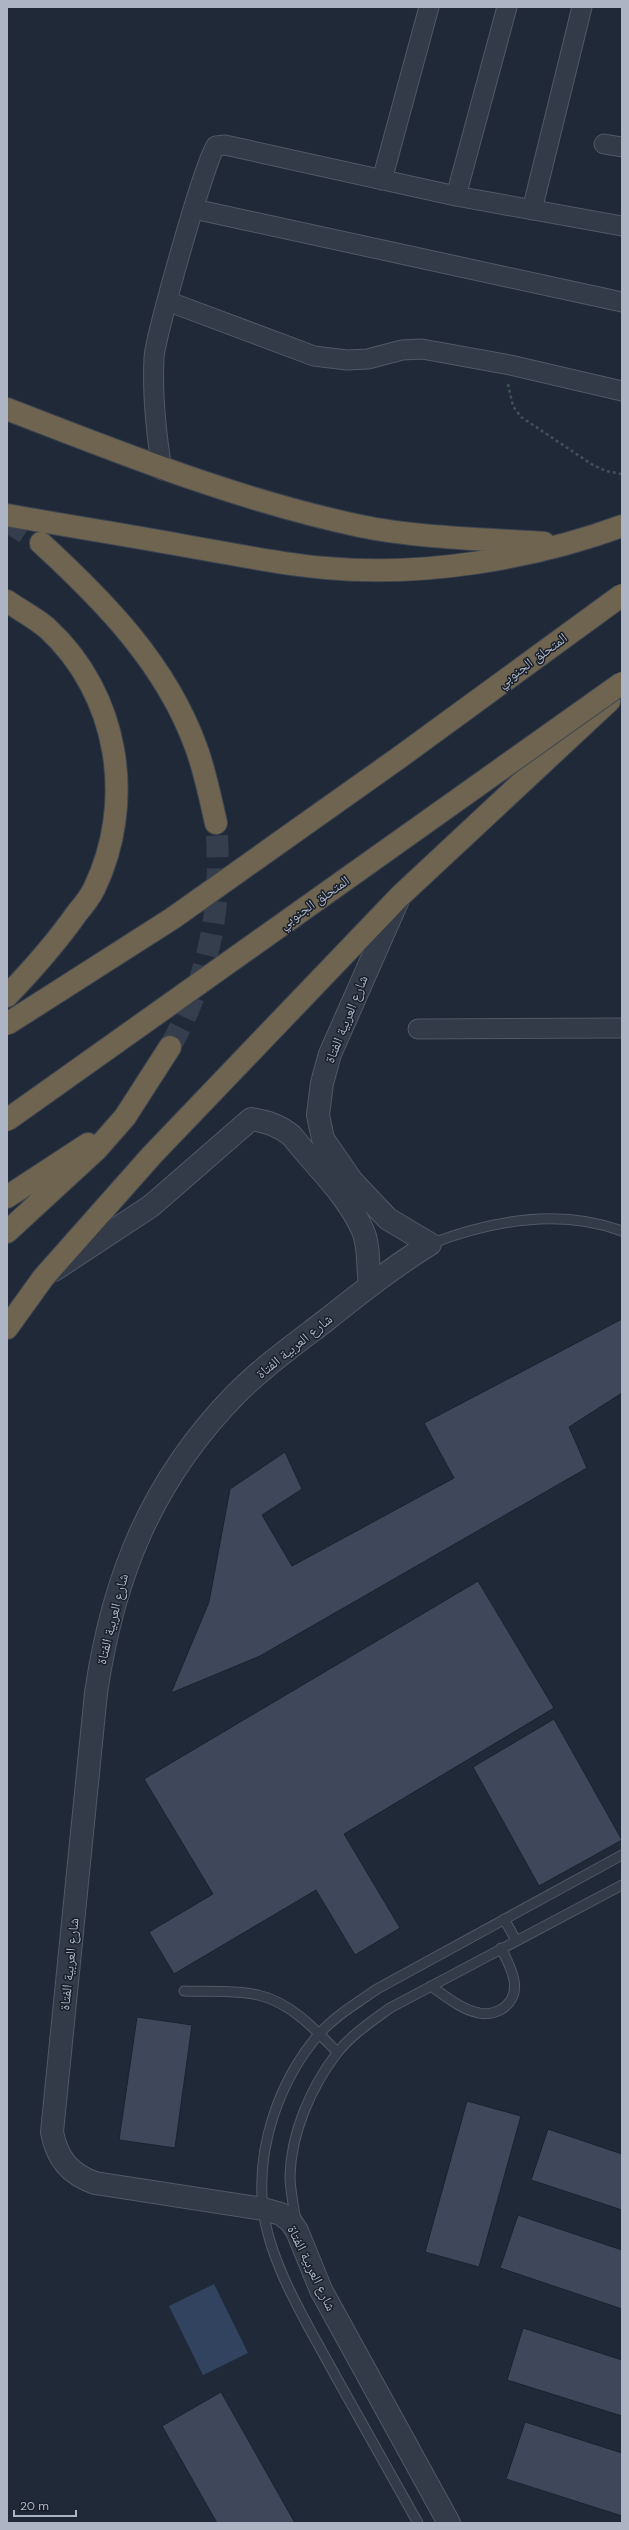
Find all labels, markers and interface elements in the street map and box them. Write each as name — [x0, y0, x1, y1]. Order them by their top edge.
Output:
street label: المتحلق الجنوبي — [493, 629, 572, 694]
street label: المتحلق الجنوبي — [275, 871, 354, 935]
street label: شارع العربية الفتاة — [320, 972, 373, 1066]
street label: شارع العربية الفتاة — [252, 1310, 336, 1383]
street label: شارع العربية الفتاة — [92, 1572, 133, 1667]
street label: شارع العربية الفتاة — [55, 1917, 84, 2011]
street label: شارع العربية الفتاة — [283, 2222, 340, 2314]
scale bar — [14, 2492, 76, 2518]
text: 20 m — [20, 2498, 49, 2514]

